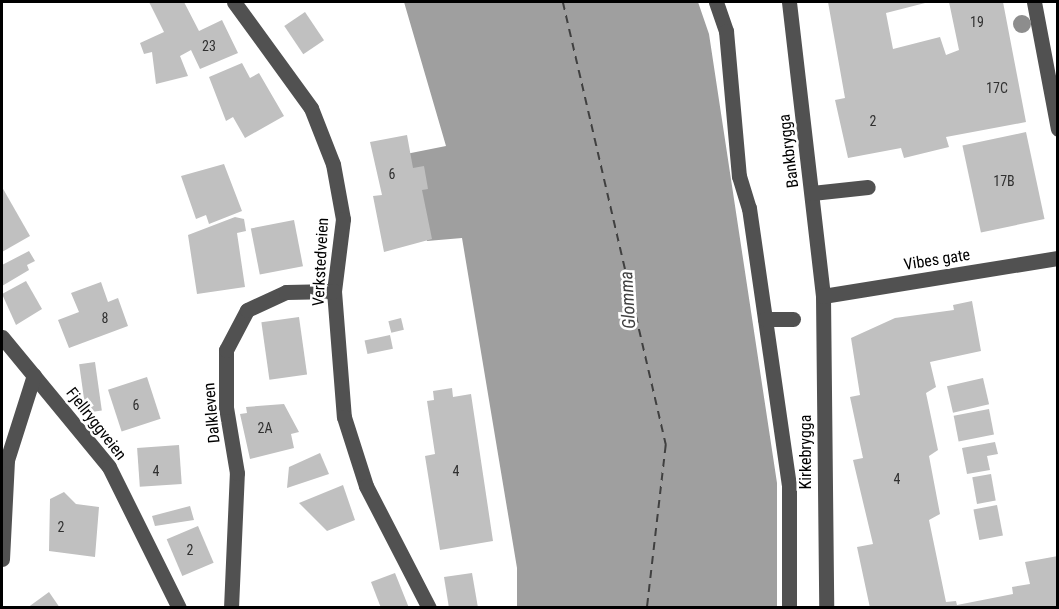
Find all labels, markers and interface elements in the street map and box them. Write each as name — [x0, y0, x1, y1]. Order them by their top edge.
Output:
house number: 19 — [970, 14, 984, 30]
house number: 23 — [202, 38, 216, 54]
house number: 17C — [986, 80, 1008, 96]
street label: Bankbrygga — [775, 113, 803, 189]
house number: 2 — [870, 113, 876, 129]
house number: 6 — [389, 166, 395, 182]
house number: 17B — [993, 173, 1015, 189]
street label: Verkstedveien — [309, 217, 333, 307]
street label: Vibes gate — [903, 245, 971, 275]
water label: Glomma — [616, 271, 640, 329]
house number: 8 — [102, 310, 108, 326]
street label: Dalkleven — [200, 382, 224, 444]
street label: Fjellryggveien — [62, 384, 130, 464]
house number: 6 — [133, 397, 139, 413]
street label: Kirkebrygga — [796, 415, 816, 489]
house number: 2A — [258, 420, 272, 436]
house number: 4 — [153, 463, 159, 479]
house number: 4 — [453, 463, 459, 479]
house number: 4 — [894, 471, 900, 487]
house number: 2 — [58, 519, 64, 535]
house number: 2 — [187, 542, 193, 558]

